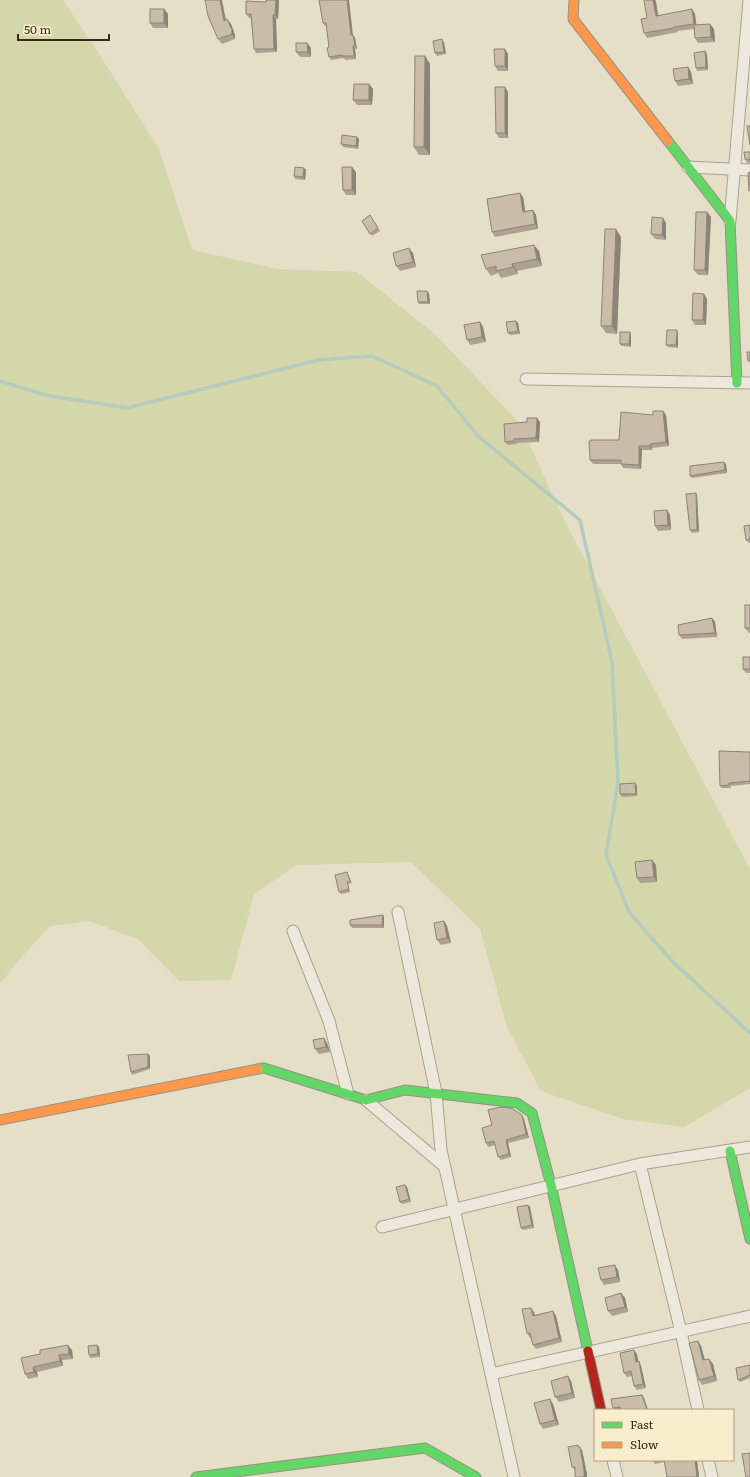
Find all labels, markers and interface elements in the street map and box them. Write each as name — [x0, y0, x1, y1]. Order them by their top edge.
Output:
scale bar — [18, 16, 109, 42]
text: 50 m — [24, 20, 51, 38]
legend — [594, 1409, 734, 1461]
text: Fast — [630, 1415, 654, 1433]
text: Slow — [630, 1435, 659, 1453]

